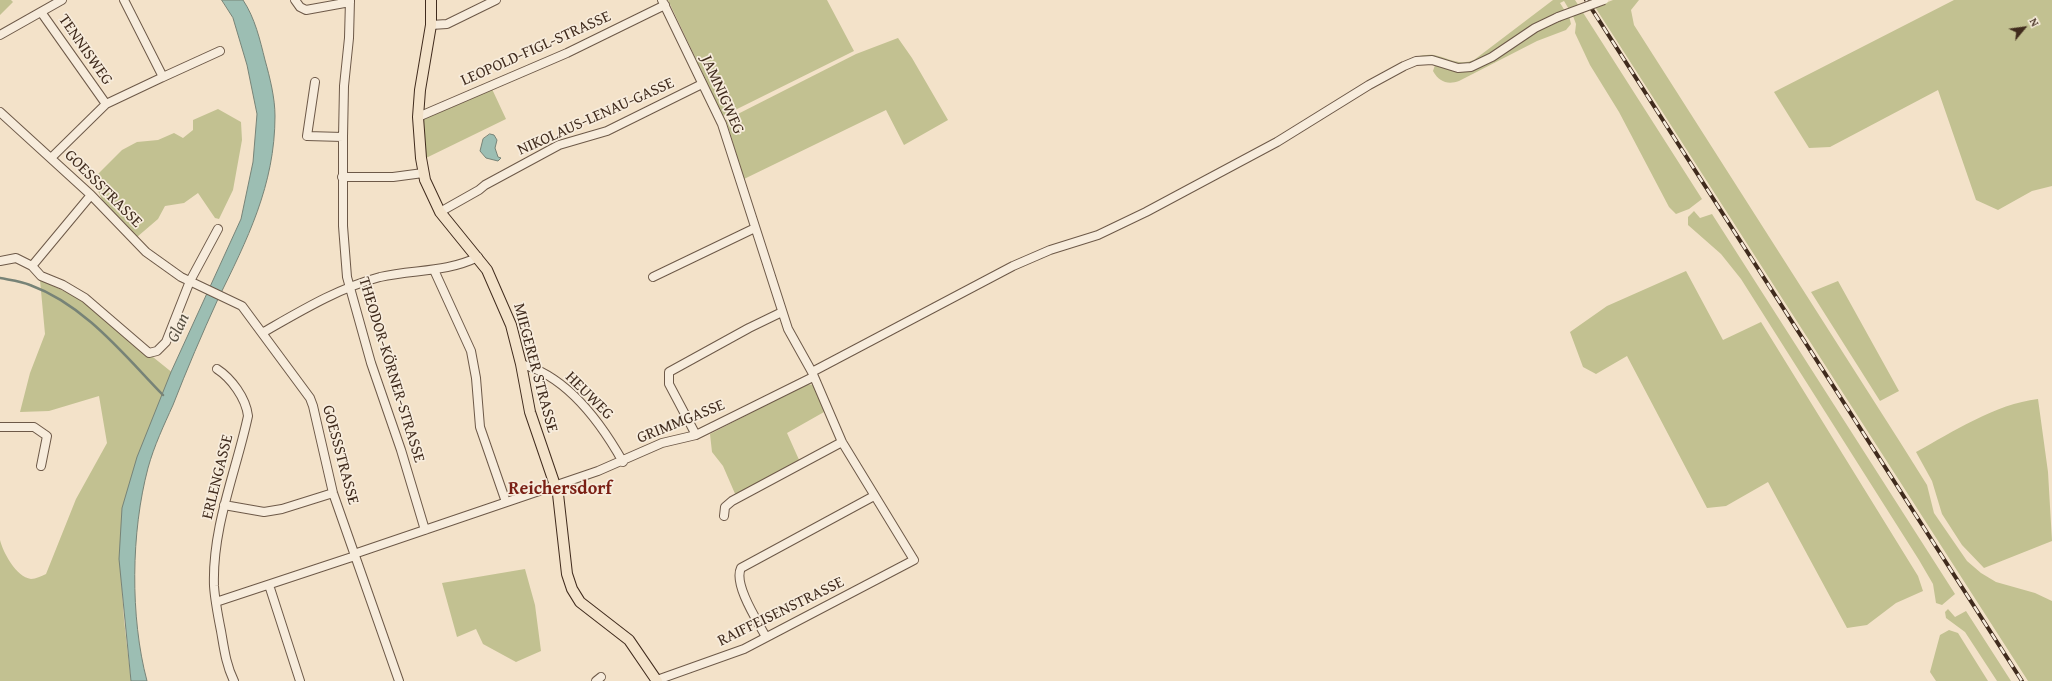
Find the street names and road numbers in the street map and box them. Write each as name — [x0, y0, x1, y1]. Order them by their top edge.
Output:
street label: LEOPOLD-FIGL-STRASSE — [458, 7, 614, 91]
street label: TENNISWEG — [54, 11, 116, 89]
street label: JAMNIGWEG — [696, 53, 748, 137]
street label: NIKOLAUS-LENAU-GASSE — [515, 74, 677, 160]
street label: GOESSSTRASSE — [60, 146, 146, 232]
street label: THEODOR-KÖRNER-STRASSE — [354, 275, 428, 465]
street label: MIEGERER STRASSE — [509, 301, 561, 435]
street label: HEUWEG — [561, 368, 617, 424]
street label: GRIMMGASSE — [634, 396, 728, 448]
street label: GOESSSTRASSE — [317, 403, 363, 507]
street label: ERLENGASSE — [198, 433, 238, 521]
street label: RAIFFEISENSTRASSE — [715, 573, 847, 651]

